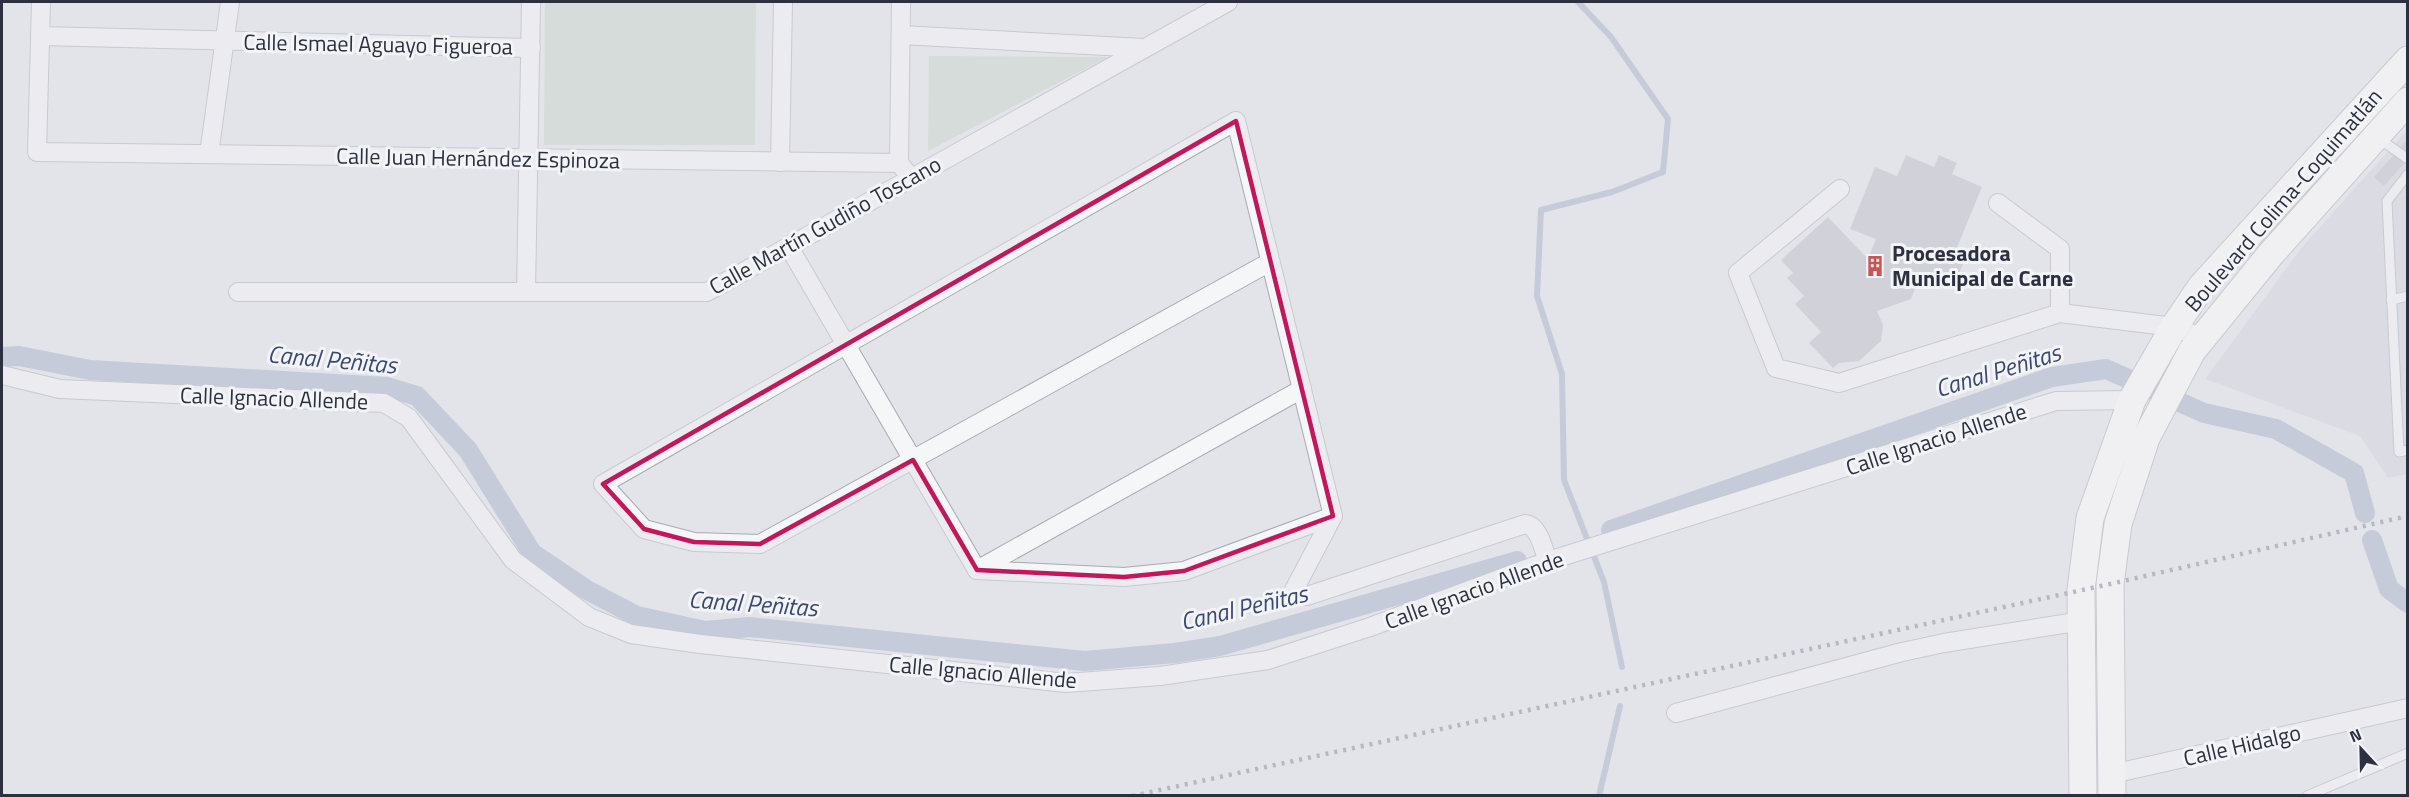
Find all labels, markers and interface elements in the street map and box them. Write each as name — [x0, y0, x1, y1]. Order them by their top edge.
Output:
street label: Calle Ismael Aguayo Figueroa — [243, 25, 513, 63]
street label: Boulevard Colima-Coquimatlán — [2176, 81, 2390, 319]
street label: Calle Juan Hernández Espinoza — [336, 139, 620, 177]
street label: Calle Martín Gudiño Toscano — [703, 147, 947, 303]
place label: Procesadora Municipal de Carne — [1892, 236, 2073, 295]
building icon: Procesadora Municipal de Carne — [1863, 254, 1887, 278]
water label: Canal Peñitas — [1931, 333, 2066, 406]
water label: Canal Peñitas — [266, 335, 400, 383]
street label: Calle Ignacio Allende — [179, 378, 369, 418]
street label: Calle Ignacio Allende — [1841, 394, 2031, 484]
street label: Calle Ignacio Allende — [1380, 542, 1568, 638]
water label: Canal Peñitas — [1177, 575, 1312, 639]
water label: Canal Peñitas — [687, 581, 821, 626]
street label: Calle Ignacio Allende — [888, 647, 1078, 697]
street label: Calle Hidalgo — [2180, 715, 2304, 775]
north arrow — [2331, 719, 2391, 779]
text: N — [2346, 722, 2365, 748]

